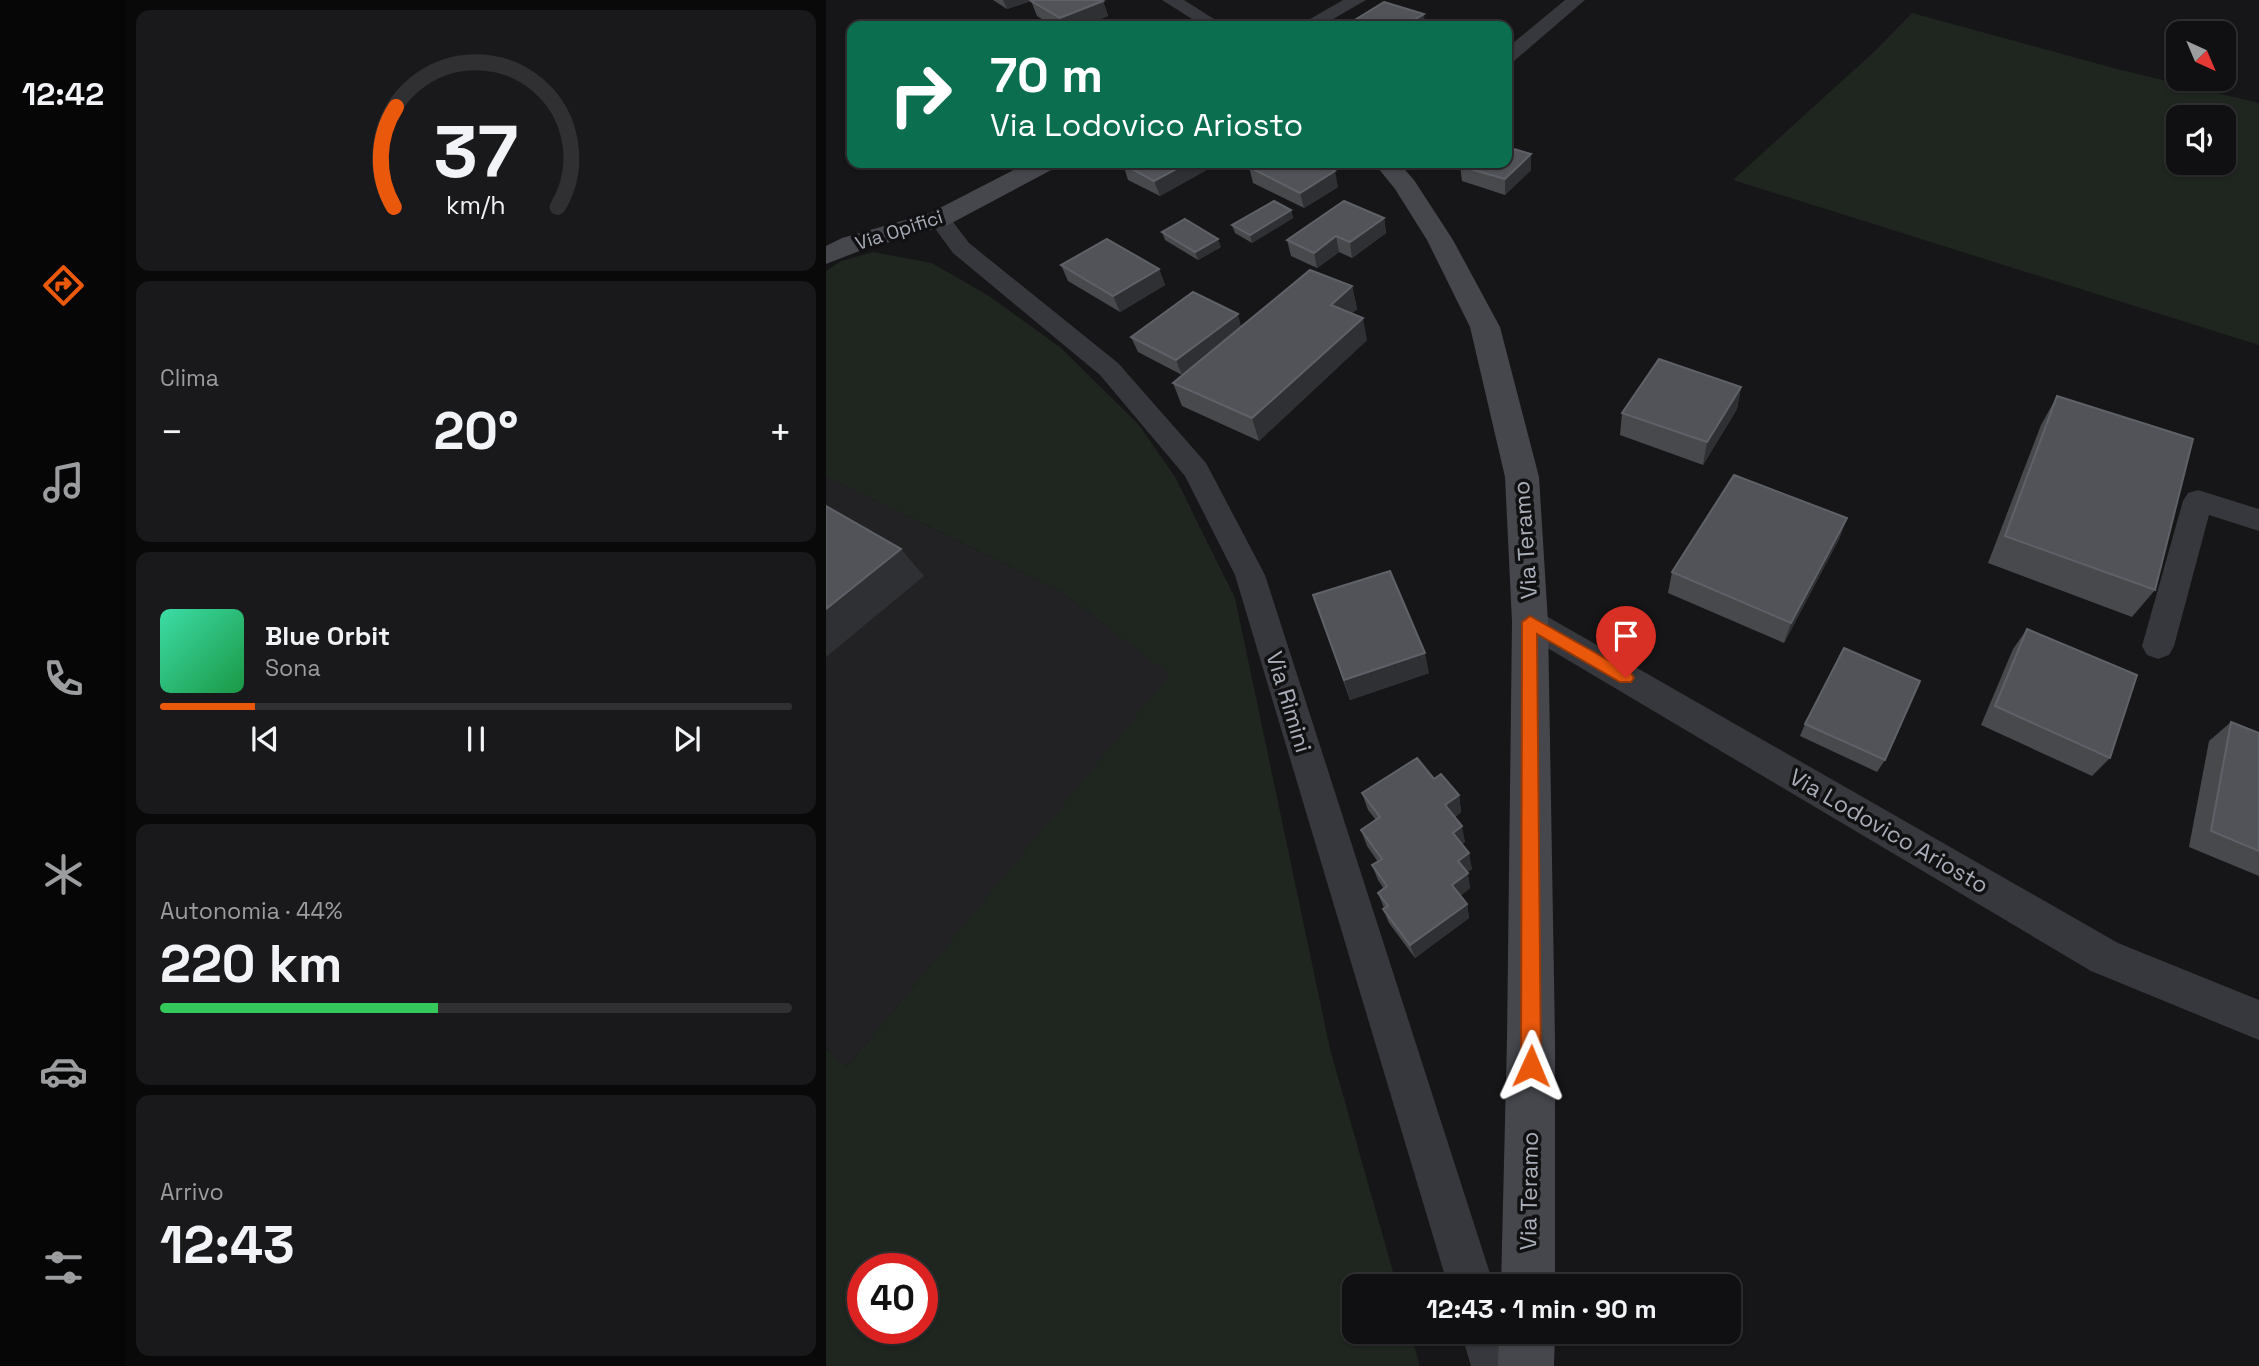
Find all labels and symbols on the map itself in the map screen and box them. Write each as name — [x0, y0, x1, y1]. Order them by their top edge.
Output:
north arrow — [2166, 21, 2236, 91]
street label: Via Opifici — [852, 204, 946, 256]
street label: Via Teramo — [1506, 480, 1544, 600]
pin — [1596, 606, 1656, 678]
street label: Via Rimini — [1259, 648, 1319, 756]
street label: Via Lodovico Ariosto — [1784, 762, 1994, 900]
position arrow — [1494, 1029, 1568, 1103]
street label: Via Teramo — [1513, 1131, 1545, 1251]
speed limit sign: 40 — [847, 1253, 938, 1344]

